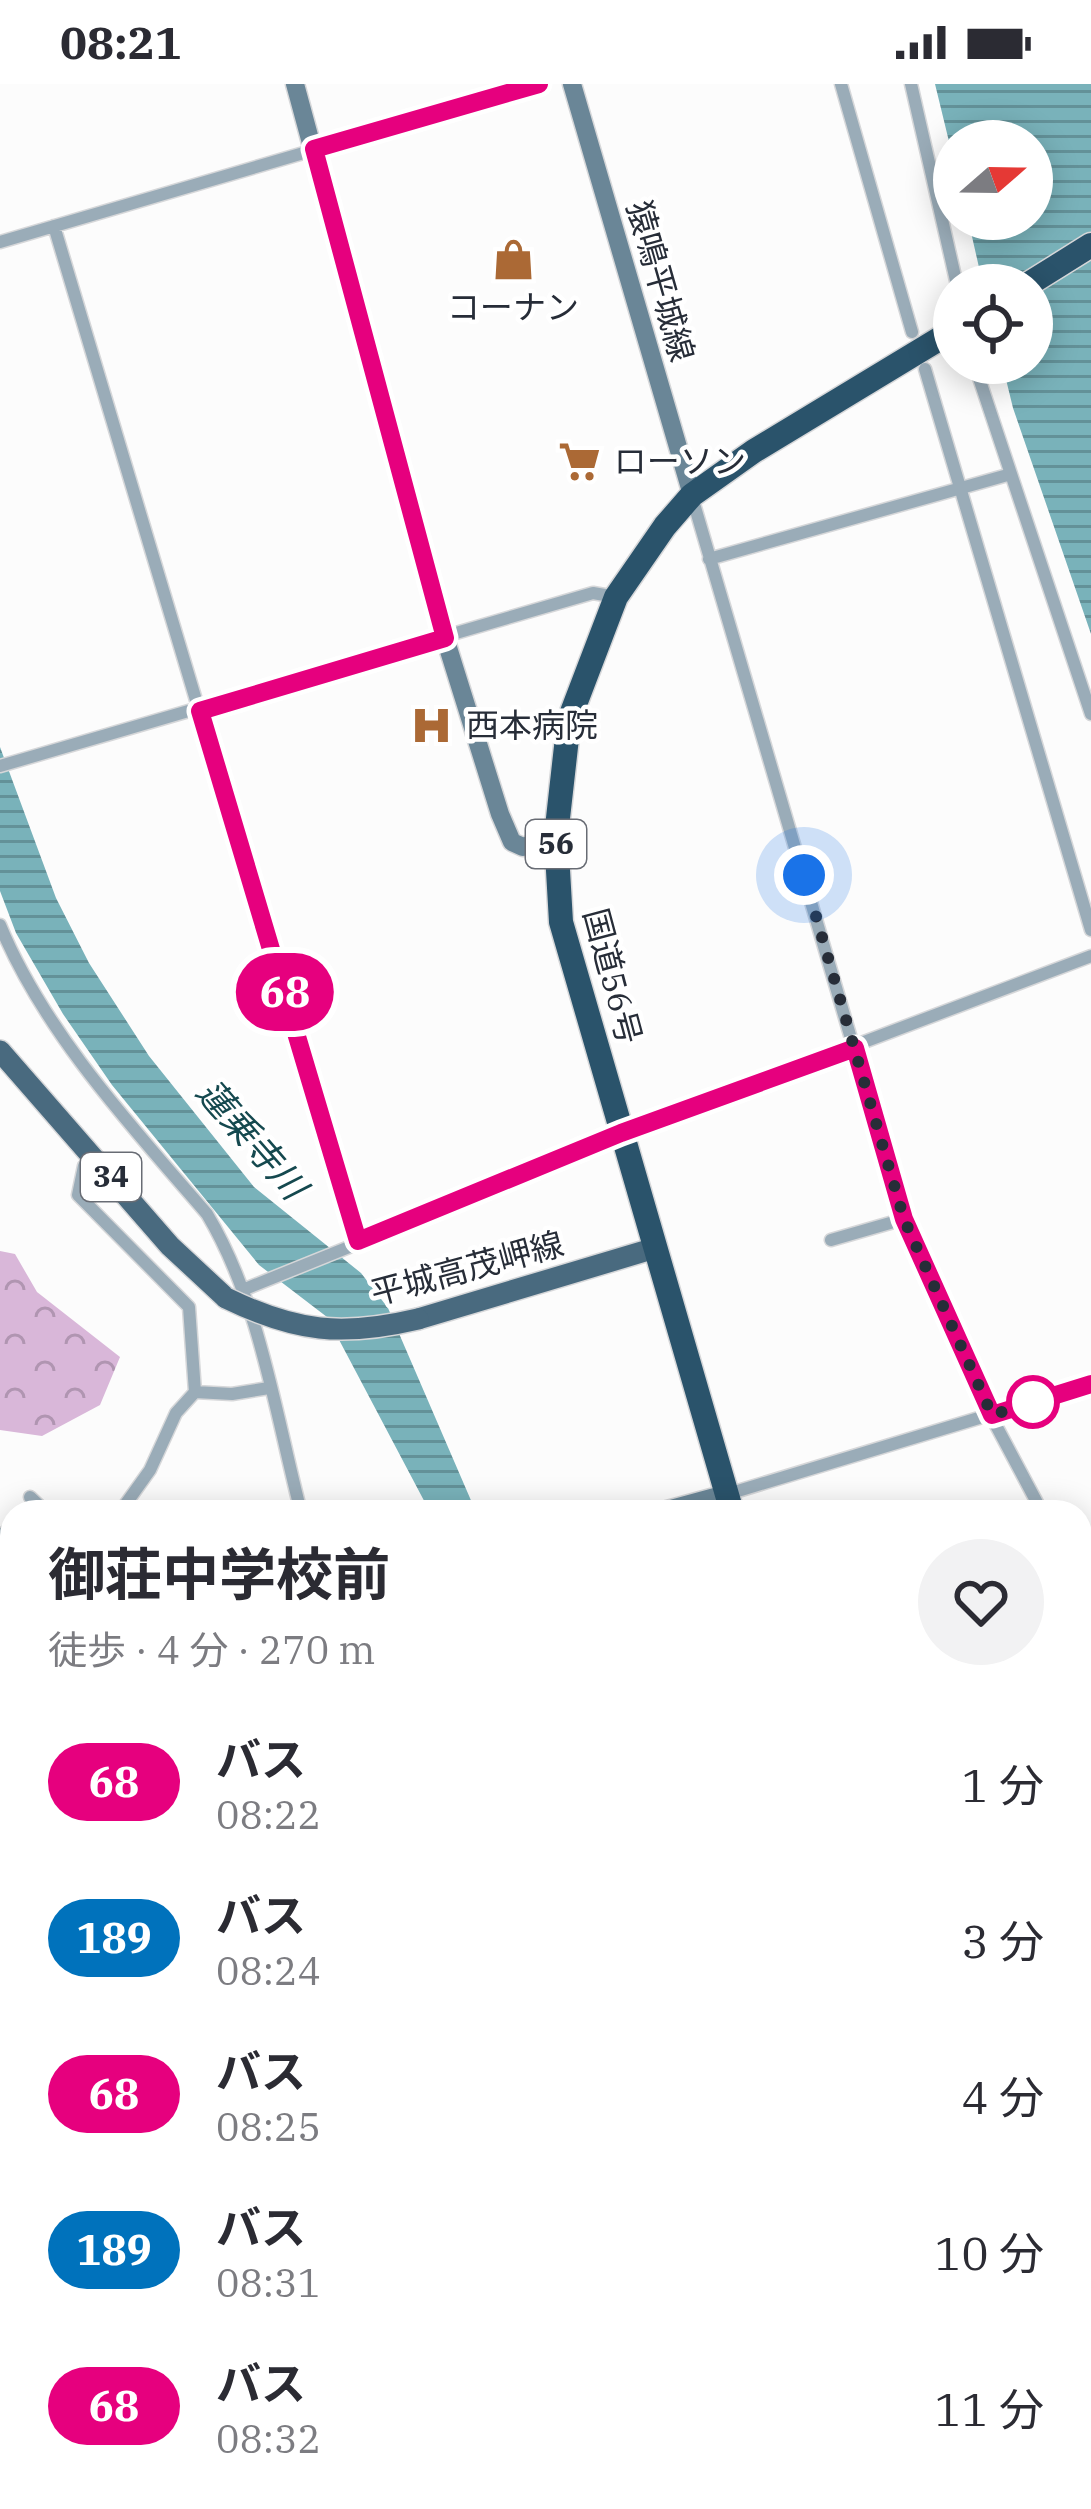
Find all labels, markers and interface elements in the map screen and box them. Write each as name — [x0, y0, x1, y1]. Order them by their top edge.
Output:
text: 08:21 — [60, 13, 182, 71]
north arrow — [933, 120, 1053, 240]
map controls — [933, 120, 1053, 384]
street label: 猿鳴平城線 — [618, 196, 705, 366]
shop icon: コーナン — [490, 236, 536, 282]
button: locate — [933, 264, 1053, 384]
place label: コーナン — [447, 285, 579, 328]
supermarket icon: ローソン — [557, 438, 603, 484]
place label: ローソン — [614, 439, 746, 482]
hospital icon: 西本病院 — [409, 702, 455, 748]
place label: 西本病院 — [466, 703, 598, 746]
road number: 56 — [526, 820, 586, 868]
your location — [774, 845, 834, 905]
street label: 国道56号 — [575, 903, 652, 1048]
line badge: 68 — [231, 953, 339, 1031]
text: 68 — [260, 964, 310, 1019]
water label: 蓮乗寺川 — [187, 1069, 320, 1211]
road number: 34 — [81, 1153, 141, 1201]
street label: 平城高茂岬線 — [366, 1221, 568, 1314]
unlabelled marker — [1008, 1377, 1058, 1427]
text: 御荘中学校前 — [48, 1537, 390, 1611]
button: heart — [918, 1539, 1044, 1665]
text: 徒歩 · 4 分 · 270 m — [48, 1624, 375, 1675]
text: バス — [216, 1730, 306, 1788]
text: 68 — [89, 1754, 139, 1809]
text: 1 分 — [962, 1756, 1044, 1814]
text: 08:22 — [216, 1789, 321, 1840]
text: バス — [216, 1886, 306, 1944]
text: 189 — [76, 1910, 152, 1965]
text: 3 分 — [962, 1912, 1044, 1970]
text: 08:24 — [216, 1945, 321, 1996]
text: バス — [216, 2042, 306, 2100]
text: 68 — [89, 2066, 139, 2121]
text: 4 分 — [962, 2068, 1044, 2126]
text: 08:25 — [216, 2101, 321, 2152]
text: バス — [216, 2198, 306, 2256]
text: 189 — [76, 2222, 152, 2277]
text: 10 分 — [935, 2224, 1044, 2282]
text: 08:31 — [216, 2257, 321, 2308]
text: バス — [216, 2354, 306, 2412]
text: 68 — [89, 2378, 139, 2433]
text: 11 分 — [935, 2380, 1044, 2438]
text: 08:32 — [216, 2413, 321, 2464]

